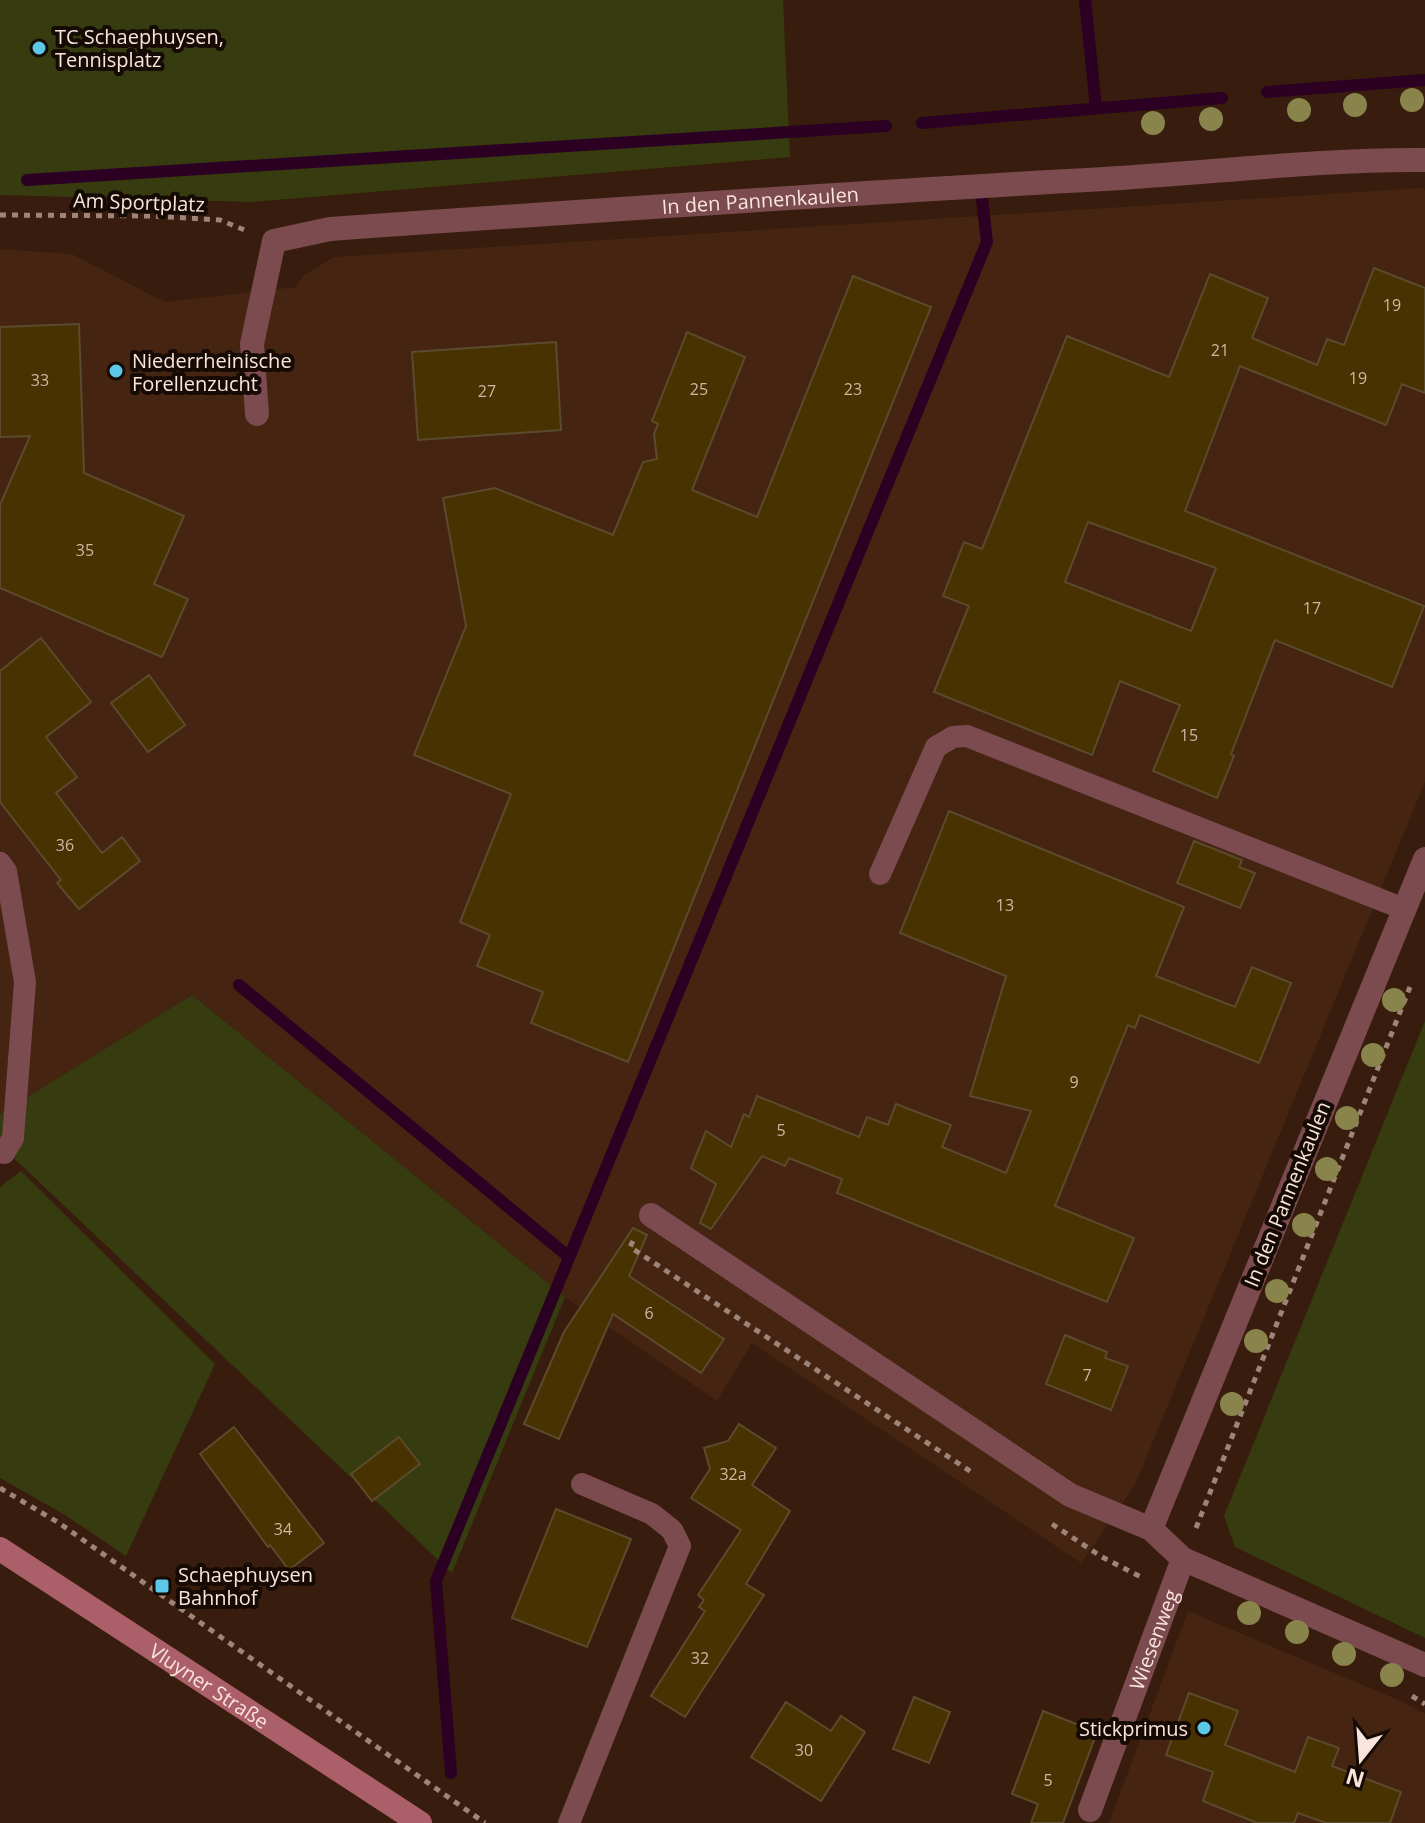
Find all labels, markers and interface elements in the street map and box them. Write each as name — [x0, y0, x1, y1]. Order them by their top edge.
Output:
place label: TC Schaephuysen, Tennisplatz — [55, 23, 224, 73]
marker: TC Schaephuysen, Tennisplatz — [30, 39, 48, 57]
street label: In den Pannenkaulen — [661, 180, 860, 220]
street label: Am Sportplatz — [73, 186, 205, 218]
house number: 19 — [1383, 294, 1401, 316]
house number: 21 — [1211, 339, 1229, 361]
place label: Niederrheinische Forellenzucht — [132, 347, 292, 397]
marker: Niederrheinische Forellenzucht — [107, 362, 125, 380]
house number: 19 — [1349, 367, 1367, 389]
house number: 33 — [31, 369, 49, 391]
house number: 25 — [690, 378, 708, 400]
house number: 23 — [844, 378, 862, 400]
house number: 27 — [478, 380, 496, 402]
house number: 35 — [76, 539, 94, 561]
house number: 17 — [1303, 597, 1321, 619]
house number: 15 — [1180, 724, 1198, 746]
house number: 36 — [56, 834, 74, 856]
house number: 13 — [996, 894, 1014, 916]
house number: 9 — [1069, 1071, 1079, 1093]
street label: In den Pannenkaulen — [1237, 1097, 1337, 1291]
house number: 5 — [776, 1119, 786, 1141]
house number: 6 — [644, 1302, 654, 1324]
house number: 7 — [1082, 1364, 1092, 1386]
house number: 32a — [719, 1463, 747, 1485]
house number: 34 — [274, 1518, 292, 1540]
place label: Schaephuysen Bahnhof — [178, 1561, 313, 1611]
marker: Schaephuysen Bahnhof — [153, 1577, 171, 1595]
street label: Wiesenweg — [1122, 1585, 1184, 1693]
street label: Vluyner Straße — [145, 1637, 274, 1734]
house number: 32 — [691, 1647, 709, 1669]
place label: Stickprimus — [1079, 1715, 1188, 1742]
marker: Stickprimus — [1195, 1719, 1213, 1737]
north arrow — [1321, 1719, 1401, 1799]
house number: 30 — [795, 1739, 813, 1761]
text: N — [1342, 1762, 1368, 1796]
house number: 5 — [1043, 1769, 1053, 1791]

